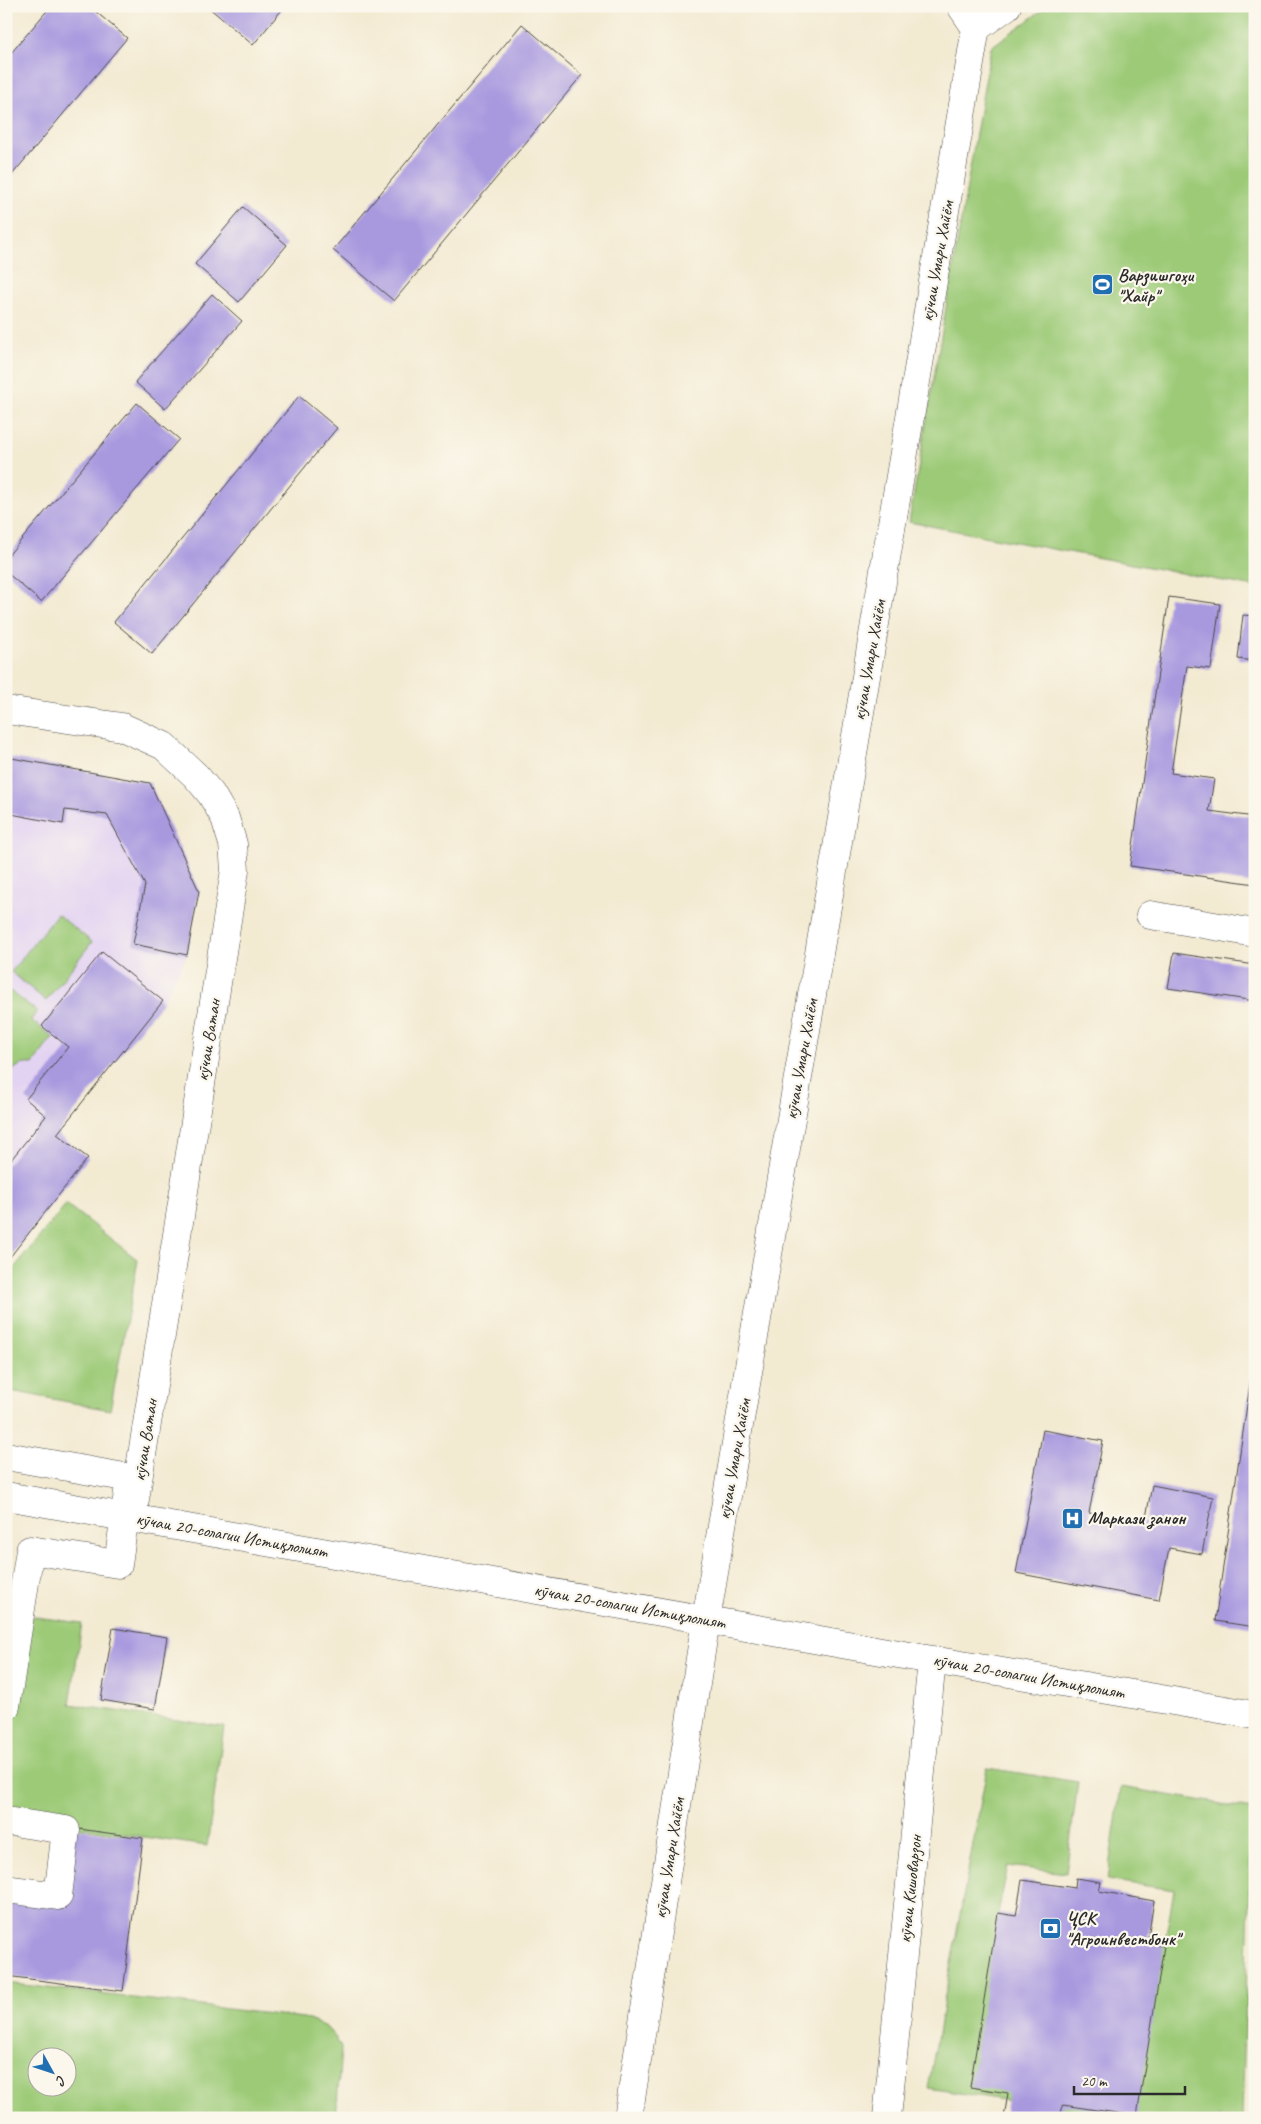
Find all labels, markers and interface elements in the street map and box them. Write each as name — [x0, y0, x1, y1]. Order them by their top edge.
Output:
street label: кӯчаи Умари Хайём — [916, 197, 959, 323]
place label: Варзишгоҳи "Хайр" — [1118, 264, 1194, 307]
sports icon: Варзишгоҳи "Хайр" — [1090, 273, 1114, 297]
street label: кӯчаи Умари Хайём — [848, 596, 891, 722]
street label: кӯчаи Умари Хайём — [780, 995, 823, 1121]
street label: кӯчаи Ватан — [191, 996, 226, 1082]
street label: кӯчаи Умари Хайём — [713, 1395, 756, 1521]
street label: кӯчаи Ватан — [128, 1396, 163, 1482]
hospital icon: Маркази занон — [1060, 1506, 1084, 1530]
street label: кӯчаи 20-солагии Истиқлолият — [134, 1507, 331, 1563]
place label: Маркази занон — [1088, 1507, 1187, 1530]
street label: кӯчаи 20-солагии Истиқлолият — [532, 1578, 729, 1634]
street label: кӯчаи 20-солагии Истиқлолият — [931, 1648, 1128, 1704]
street label: кӯчаи Умари Хайём — [649, 1794, 690, 1920]
street label: кӯчаи Кишоварзон — [893, 1832, 928, 1944]
place label: ҶСК "Агроинвестбонк" — [1066, 1907, 1183, 1950]
bank icon: ҶСК "Агроинвестбонк" — [1038, 1916, 1062, 1940]
north arrow — [28, 2046, 78, 2096]
scale bar — [1074, 2064, 1185, 2096]
text: С — [51, 2072, 70, 2090]
text: 20 m — [1081, 2072, 1108, 2091]

